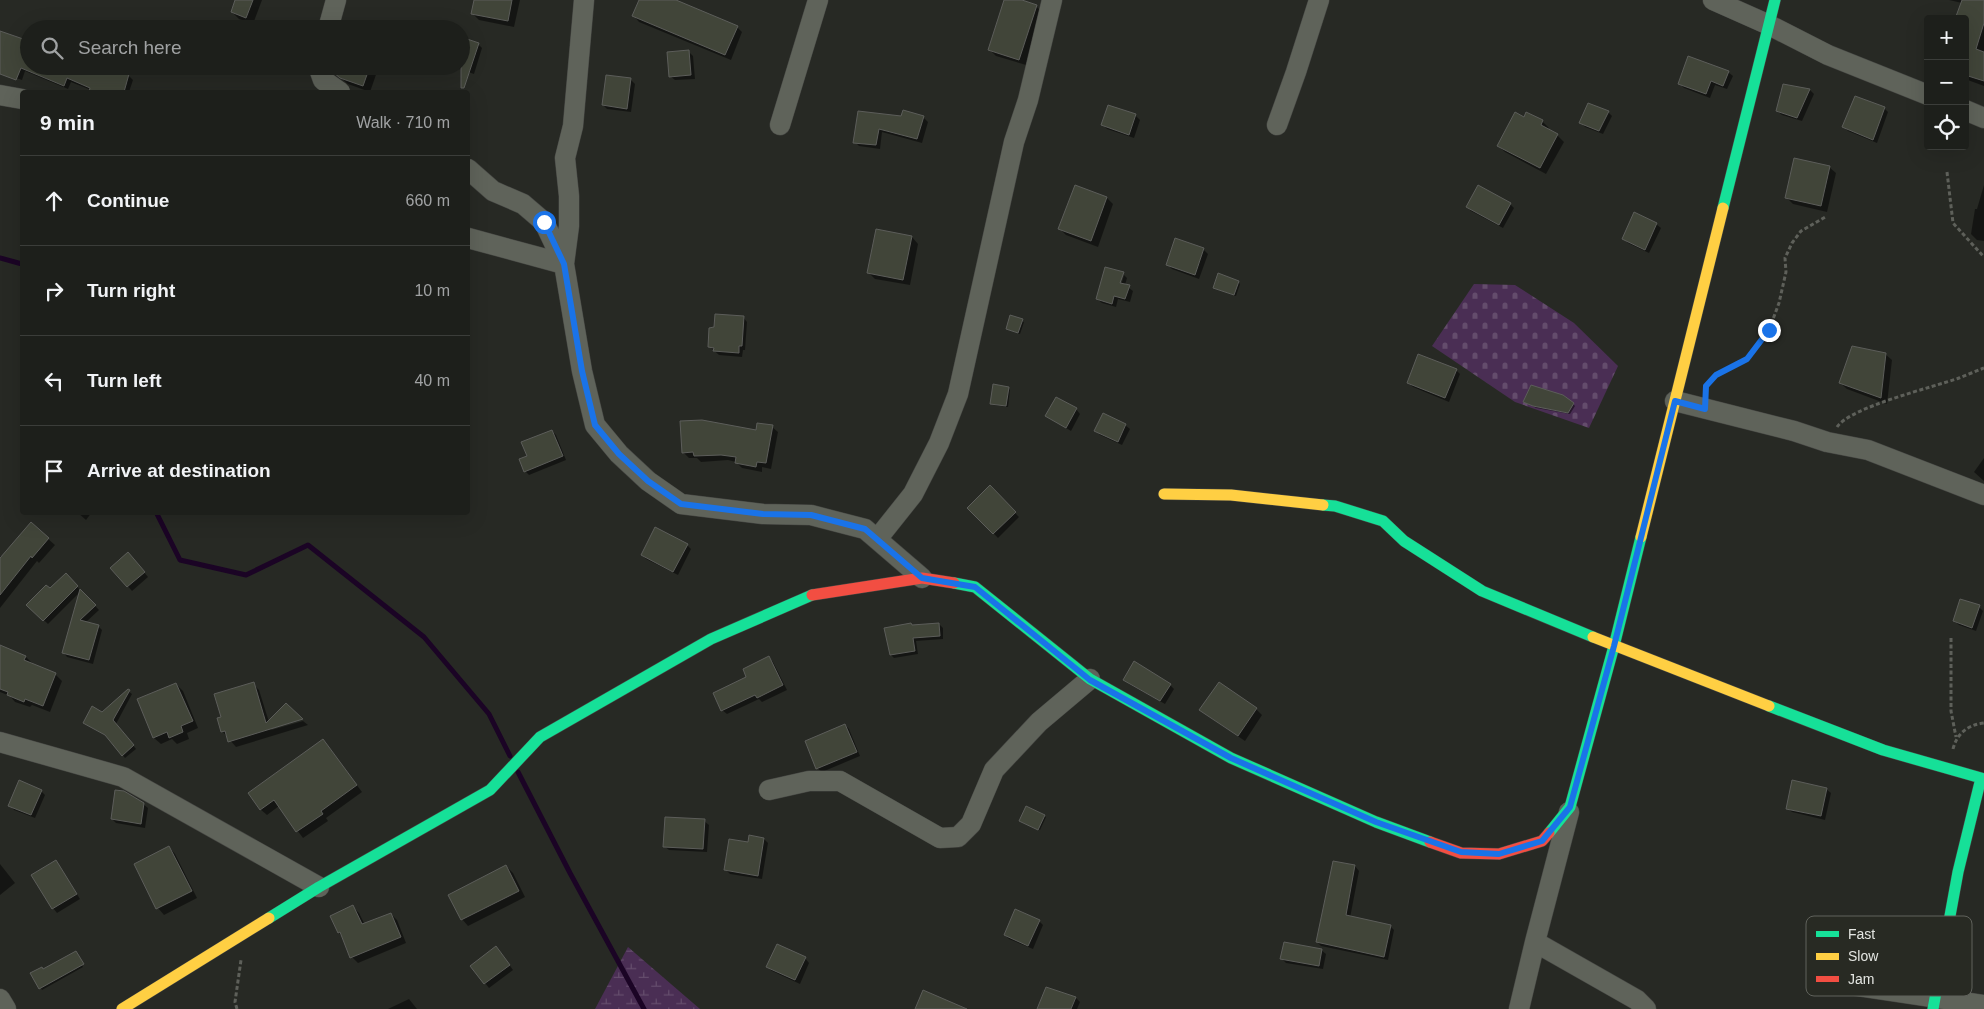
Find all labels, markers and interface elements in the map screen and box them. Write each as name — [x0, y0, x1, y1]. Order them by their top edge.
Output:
map controls — [1924, 15, 1969, 150]
button: + — [1924, 15, 1969, 60]
search box — [20, 20, 470, 75]
icon: search — [38, 34, 66, 62]
text: Search here — [78, 37, 182, 58]
button: − — [1924, 60, 1969, 105]
button: locate — [1924, 105, 1969, 150]
text: 9 min — [40, 111, 95, 134]
text: Walk · 710 m — [356, 114, 450, 131]
icon: ahead — [40, 187, 68, 215]
text: Continue — [87, 190, 169, 211]
text: 660 m — [406, 192, 450, 209]
route start — [533, 211, 556, 234]
icon: right — [40, 277, 68, 305]
text: Turn right — [87, 280, 175, 301]
text: 10 m — [414, 282, 450, 299]
route end — [1758, 319, 1781, 342]
icon: left — [40, 367, 68, 395]
text: Turn left — [87, 370, 162, 391]
text: 40 m — [414, 372, 450, 389]
icon: arrive — [40, 457, 68, 485]
text: Arrive at destination — [87, 460, 271, 481]
legend — [1806, 916, 1972, 996]
text: Fast — [1848, 926, 1875, 942]
text: Slow — [1848, 948, 1879, 964]
text: Jam — [1848, 971, 1874, 987]

